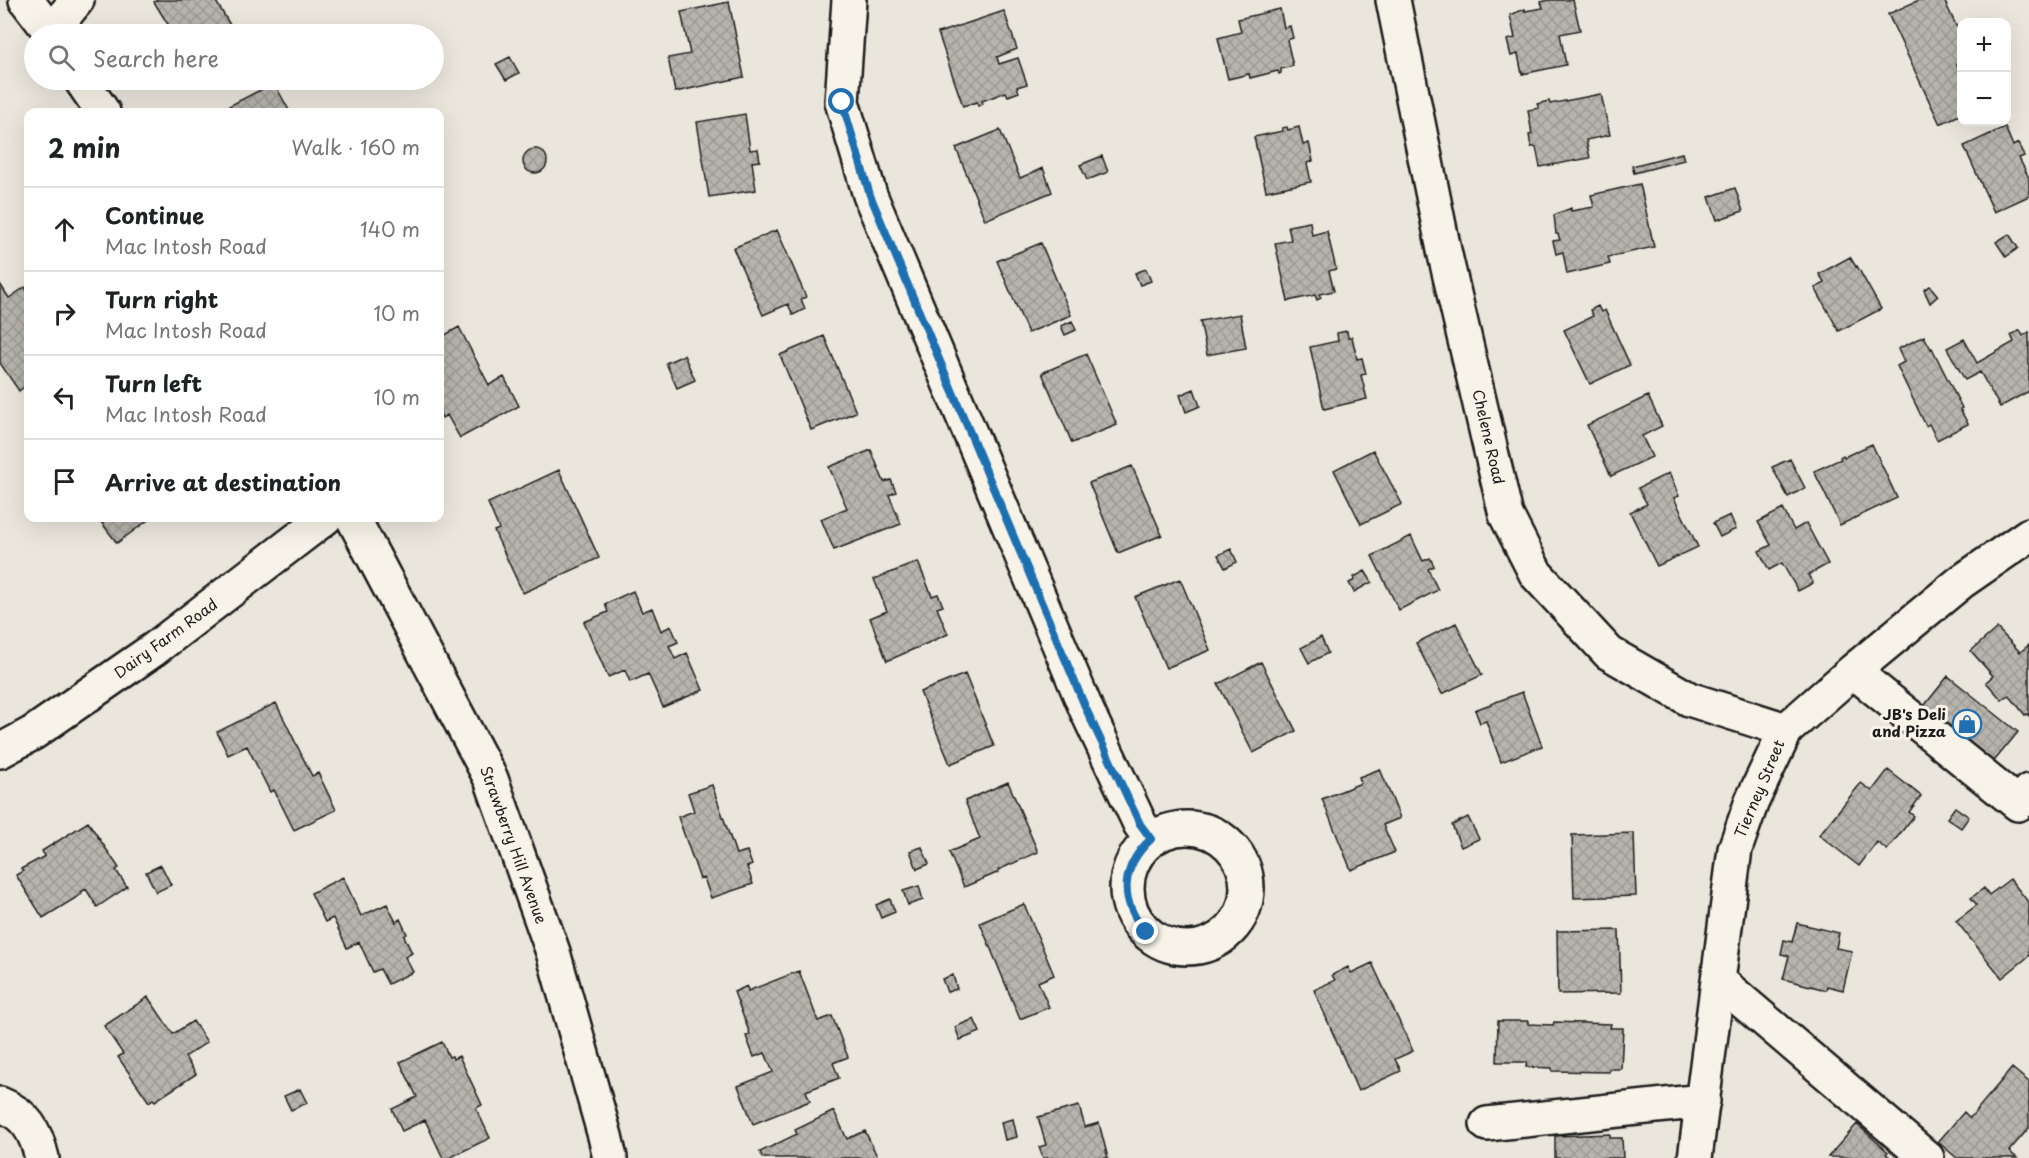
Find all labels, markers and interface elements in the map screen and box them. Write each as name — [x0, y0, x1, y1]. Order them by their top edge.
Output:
map controls — [1957, 18, 2011, 126]
button: + — [1957, 18, 2011, 72]
search box — [24, 24, 444, 90]
icon: search — [45, 41, 78, 74]
text: Search here — [93, 41, 219, 74]
button: − — [1957, 72, 2011, 126]
route start — [828, 88, 854, 114]
text: 2 min — [48, 128, 121, 167]
text: Walk · 160 m — [292, 132, 420, 162]
text: Continue — [105, 198, 204, 231]
icon: ahead — [48, 213, 81, 246]
text: 140 m — [360, 214, 420, 244]
text: Mac Intosh Road — [105, 231, 267, 261]
text: Turn right — [105, 282, 218, 315]
icon: right — [48, 297, 81, 330]
text: 10 m — [373, 298, 420, 328]
text: Mac Intosh Road — [105, 315, 267, 345]
text: Turn left — [105, 366, 202, 399]
icon: left — [48, 381, 81, 414]
text: 10 m — [373, 382, 420, 412]
street label: Chelene Road — [1467, 387, 1512, 486]
text: Mac Intosh Road — [105, 399, 267, 429]
icon: arrive — [48, 465, 81, 498]
text: Arrive at destination — [105, 465, 341, 498]
street label: Dairy Farm Road — [109, 592, 222, 683]
place label: JB's Deli and Pizza — [1872, 702, 1946, 742]
shop icon: JB's Deli and Pizza — [1951, 708, 1983, 740]
street label: Tierney Street — [1728, 736, 1790, 841]
street label: Strawberry Hill Avenue — [475, 762, 554, 927]
route end — [1132, 918, 1158, 944]

